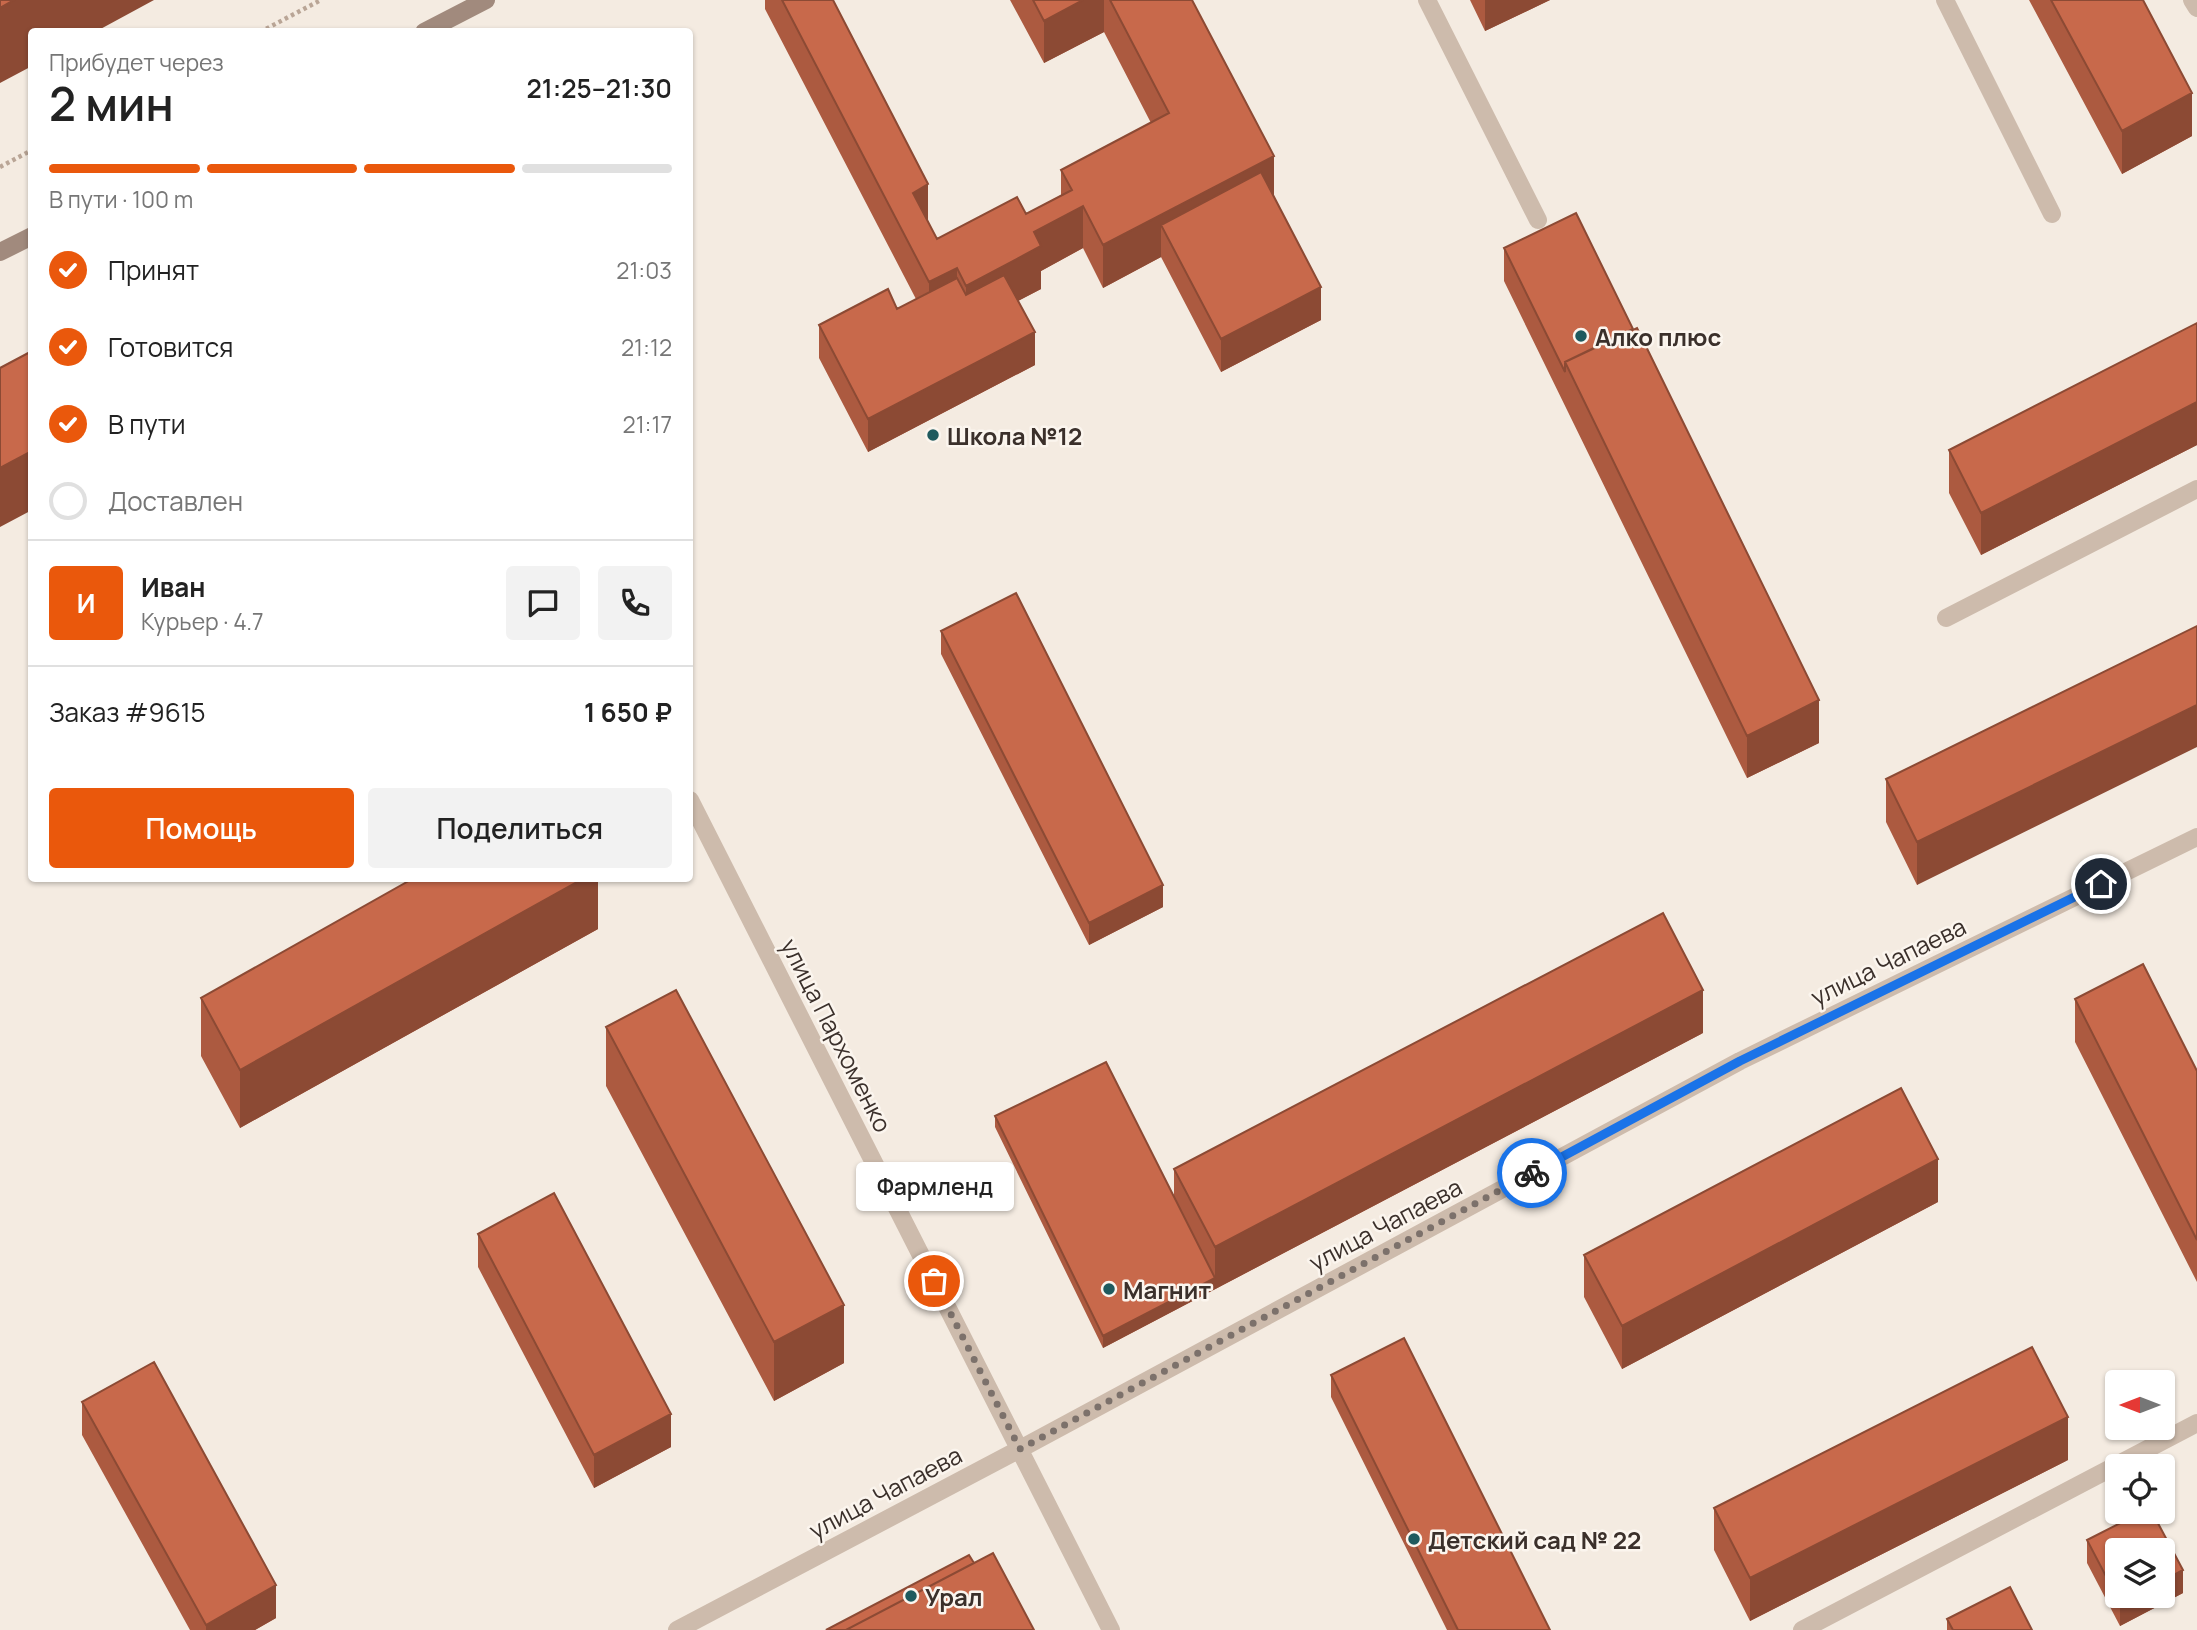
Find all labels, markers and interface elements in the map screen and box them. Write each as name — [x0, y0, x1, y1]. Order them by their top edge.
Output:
text: Прибудет через — [49, 46, 224, 78]
text: 21:25–21:30 — [526, 70, 672, 106]
text: 2 мин — [49, 72, 174, 135]
text: В пути · 100 m — [49, 183, 193, 215]
icon: check — [49, 251, 87, 289]
text: Принят — [108, 252, 199, 288]
text: 21:03 — [616, 254, 672, 286]
place label: Алко плюс — [1595, 320, 1721, 353]
icon: check — [49, 328, 87, 366]
marker: Алко плюс — [1573, 328, 1589, 344]
text: Готовится — [108, 329, 233, 365]
text: 21:12 — [621, 331, 672, 363]
icon: check — [49, 405, 87, 443]
text: В пути — [108, 406, 186, 442]
text: 21:17 — [623, 408, 672, 440]
place label: Школа №12 — [947, 419, 1082, 452]
marker: Школа №12 — [925, 427, 941, 443]
text: Доставлен — [108, 483, 243, 519]
button: chat — [506, 566, 580, 640]
button: phone — [598, 566, 672, 640]
text: Иван — [141, 569, 205, 605]
text: И — [77, 585, 95, 621]
text: Курьер · 4.7 — [141, 605, 264, 637]
text: Заказ #9615 — [49, 694, 206, 730]
text: 1 650 ₽ — [584, 694, 672, 730]
button: Помощь — [49, 788, 354, 868]
button: Поделиться — [368, 788, 672, 868]
pin — [2071, 854, 2131, 914]
icon: home — [2082, 865, 2120, 903]
street label: улица Чапаева — [1805, 909, 1971, 1013]
street label: улица Пархоменко — [774, 932, 900, 1138]
courier — [1497, 1138, 1567, 1208]
icon: bike — [1513, 1154, 1551, 1192]
callout: Фармленд — [855, 1162, 1013, 1211]
text: Фармленд — [877, 1170, 993, 1202]
street label: улица Чапаева — [1303, 1170, 1467, 1278]
pin — [904, 1251, 964, 1311]
icon: bag — [915, 1262, 953, 1300]
place label: Магнит — [1123, 1273, 1211, 1306]
marker: Магнит — [1101, 1281, 1117, 1297]
north arrow — [2105, 1370, 2175, 1440]
map controls — [2105, 1370, 2175, 1608]
street label: улица Чапаева — [803, 1438, 967, 1546]
button: locate — [2105, 1454, 2175, 1524]
place label: Детский сад № 22 — [1428, 1523, 1641, 1556]
marker: Детский сад № 22 — [1406, 1531, 1422, 1547]
button: layers — [2105, 1538, 2175, 1608]
place label: Урал — [925, 1580, 982, 1613]
marker: Урал — [903, 1588, 919, 1604]

